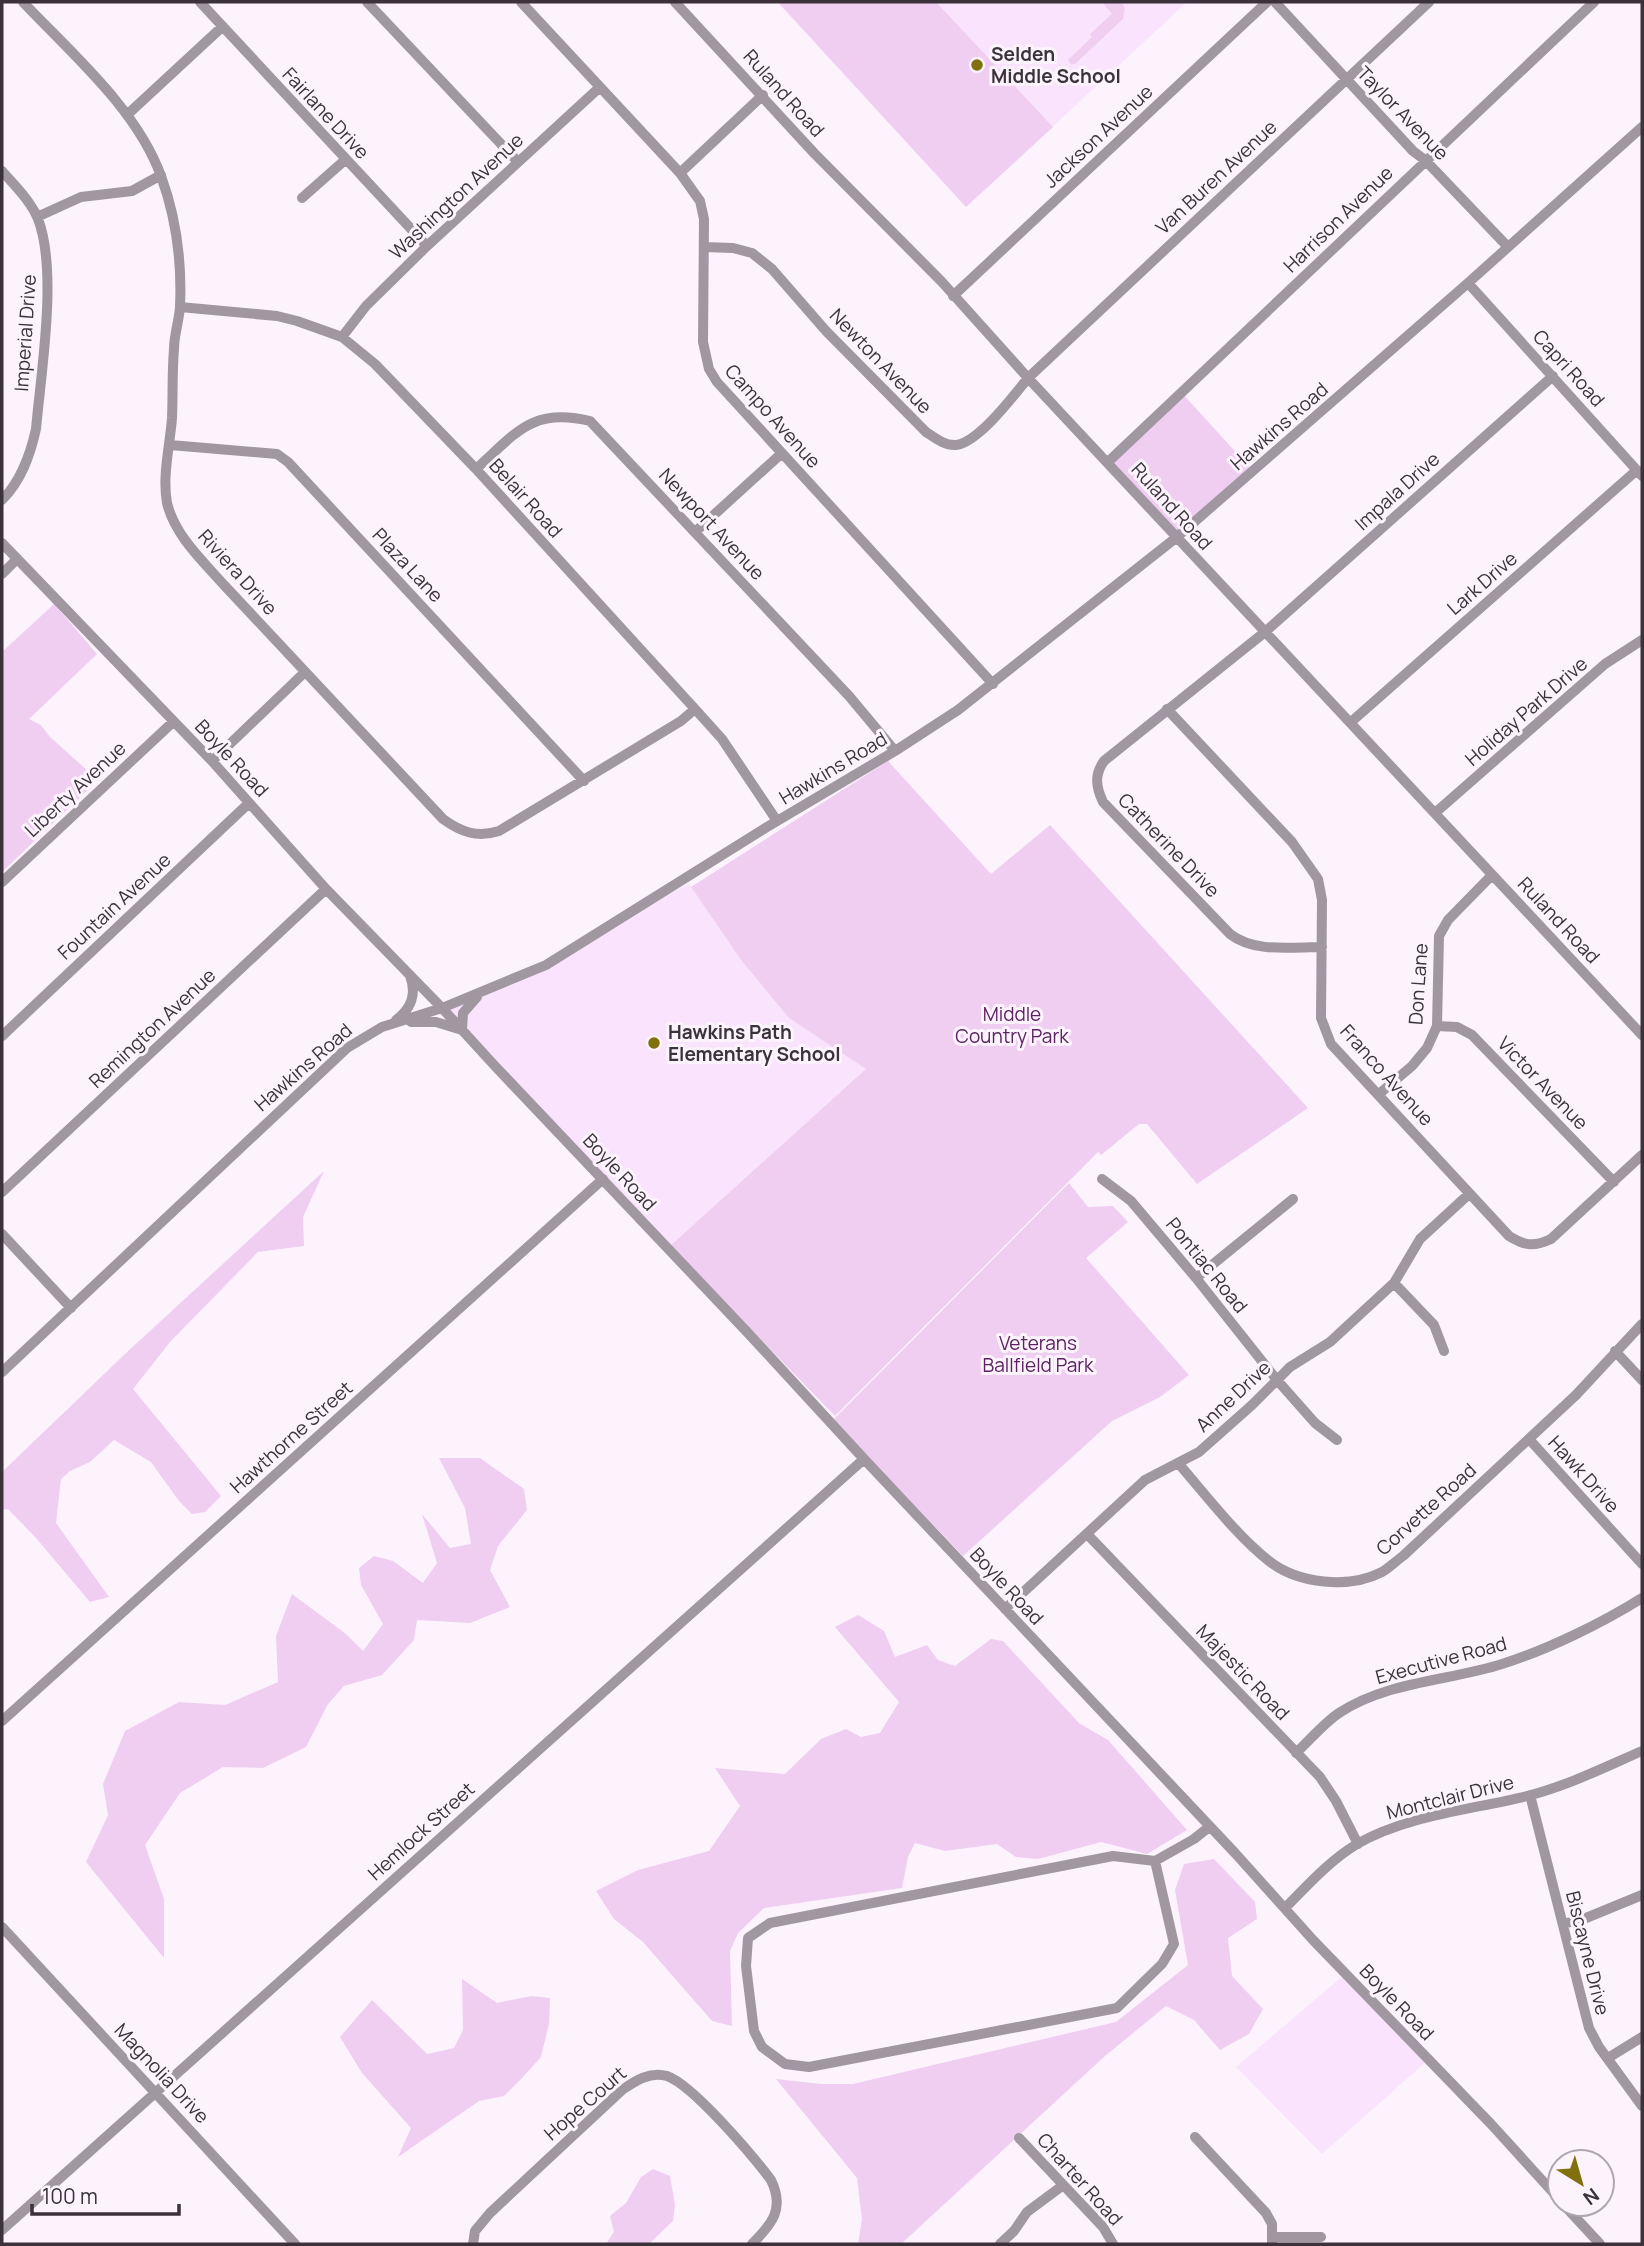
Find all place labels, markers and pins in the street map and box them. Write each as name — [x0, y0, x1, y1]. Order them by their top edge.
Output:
place label: Selden Middle School — [991, 41, 1121, 89]
marker: Selden Middle School — [969, 57, 985, 73]
place label: Hawkins Path Elementary School — [668, 1019, 841, 1067]
marker: Hawkins Path Elementary School — [646, 1035, 662, 1051]

